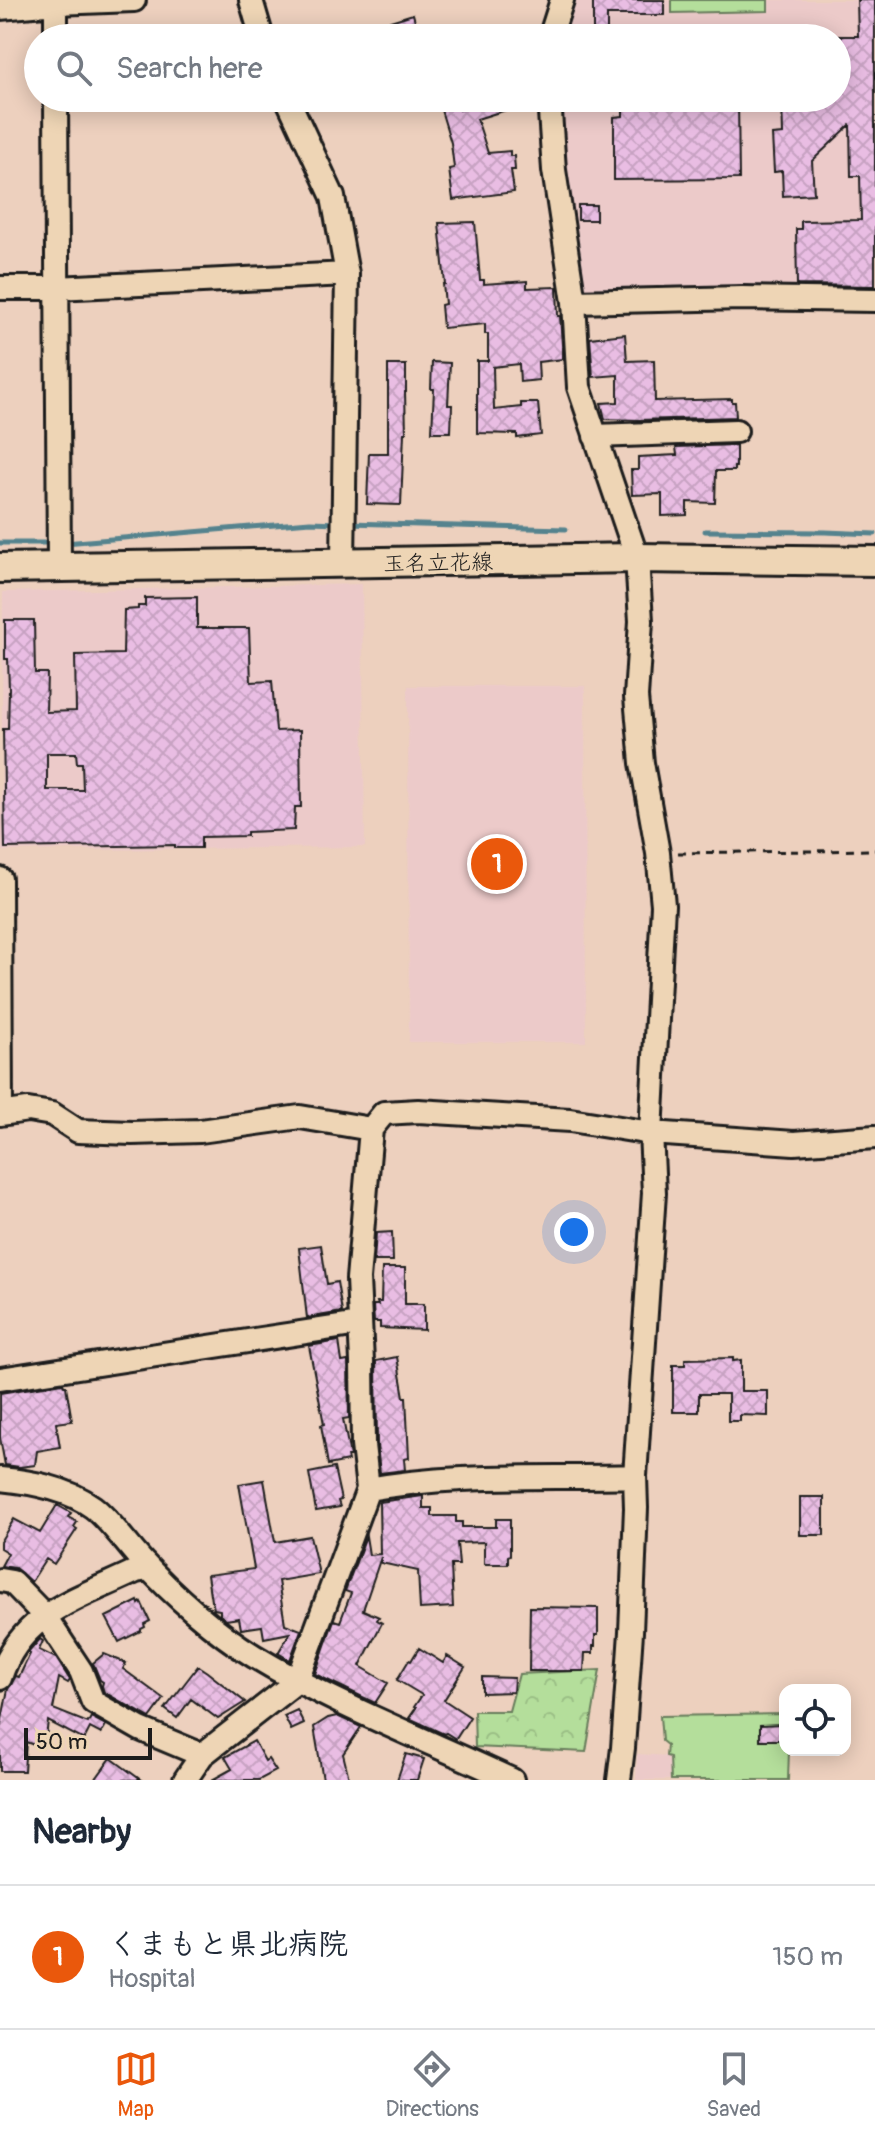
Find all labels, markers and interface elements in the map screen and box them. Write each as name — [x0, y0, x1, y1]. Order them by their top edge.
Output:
search box — [24, 24, 851, 112]
icon: search — [52, 46, 96, 90]
text: Search here — [116, 50, 263, 87]
street label: 玉名立花線 — [383, 548, 493, 578]
pin: 1 — [471, 834, 523, 894]
your location — [554, 1212, 594, 1252]
map controls — [779, 1684, 851, 1756]
button: locate — [779, 1684, 851, 1756]
scale bar — [24, 1724, 152, 1760]
text: 50 m — [36, 1728, 87, 1756]
text: Nearby — [32, 1811, 131, 1854]
text: くまもと県北病院 — [108, 1926, 348, 1963]
text: 1 — [53, 1941, 63, 1973]
text: 150 m — [772, 1941, 843, 1973]
text: Hospital — [108, 1963, 196, 1995]
tab: Map — [114, 2047, 158, 2123]
tab: Directions — [386, 2047, 479, 2123]
tab: Saved — [707, 2047, 761, 2123]

